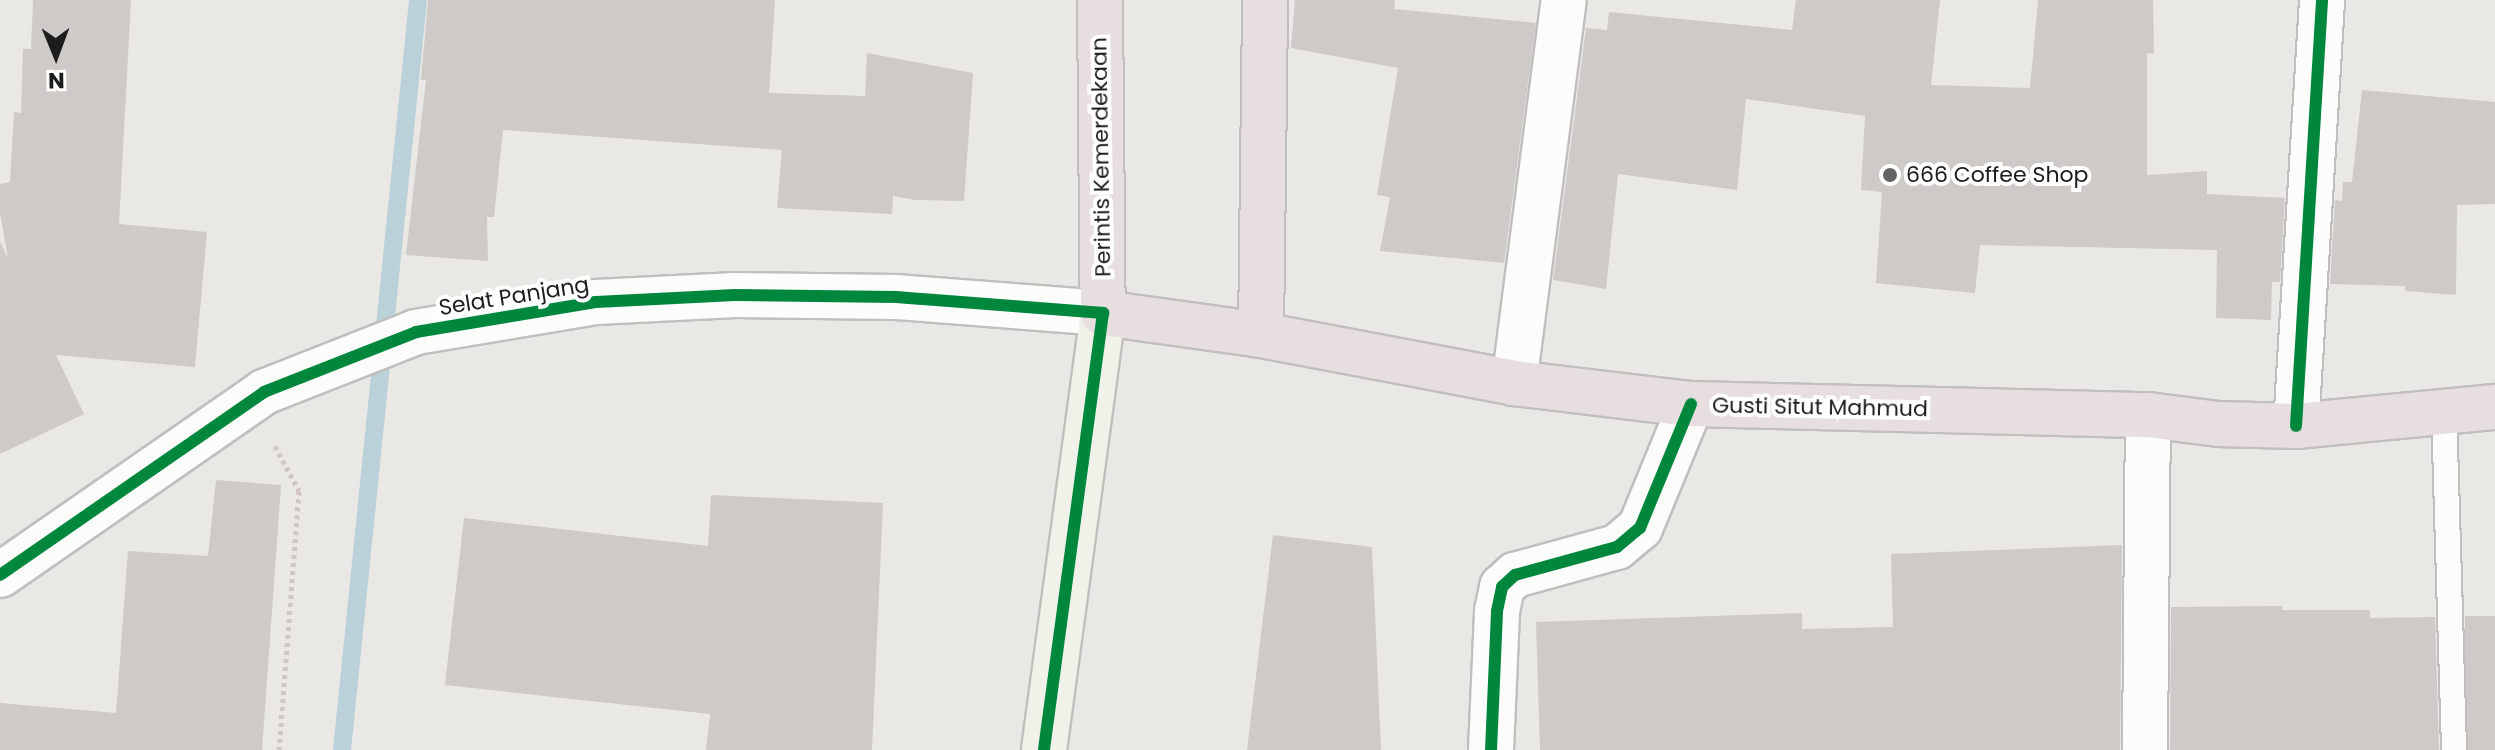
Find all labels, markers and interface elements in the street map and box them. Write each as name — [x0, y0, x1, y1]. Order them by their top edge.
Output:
north arrow — [16, 16, 96, 96]
street label: Perintis Kemerdekaan — [1086, 37, 1116, 277]
text: N — [48, 65, 65, 96]
place label: 666 Coffee Shop — [1906, 162, 2088, 188]
marker: 666 Coffee Shop — [1881, 166, 1899, 184]
street label: Selat Panjang — [437, 271, 591, 321]
street label: Gusti Situt Mahmud — [1712, 392, 1928, 422]

